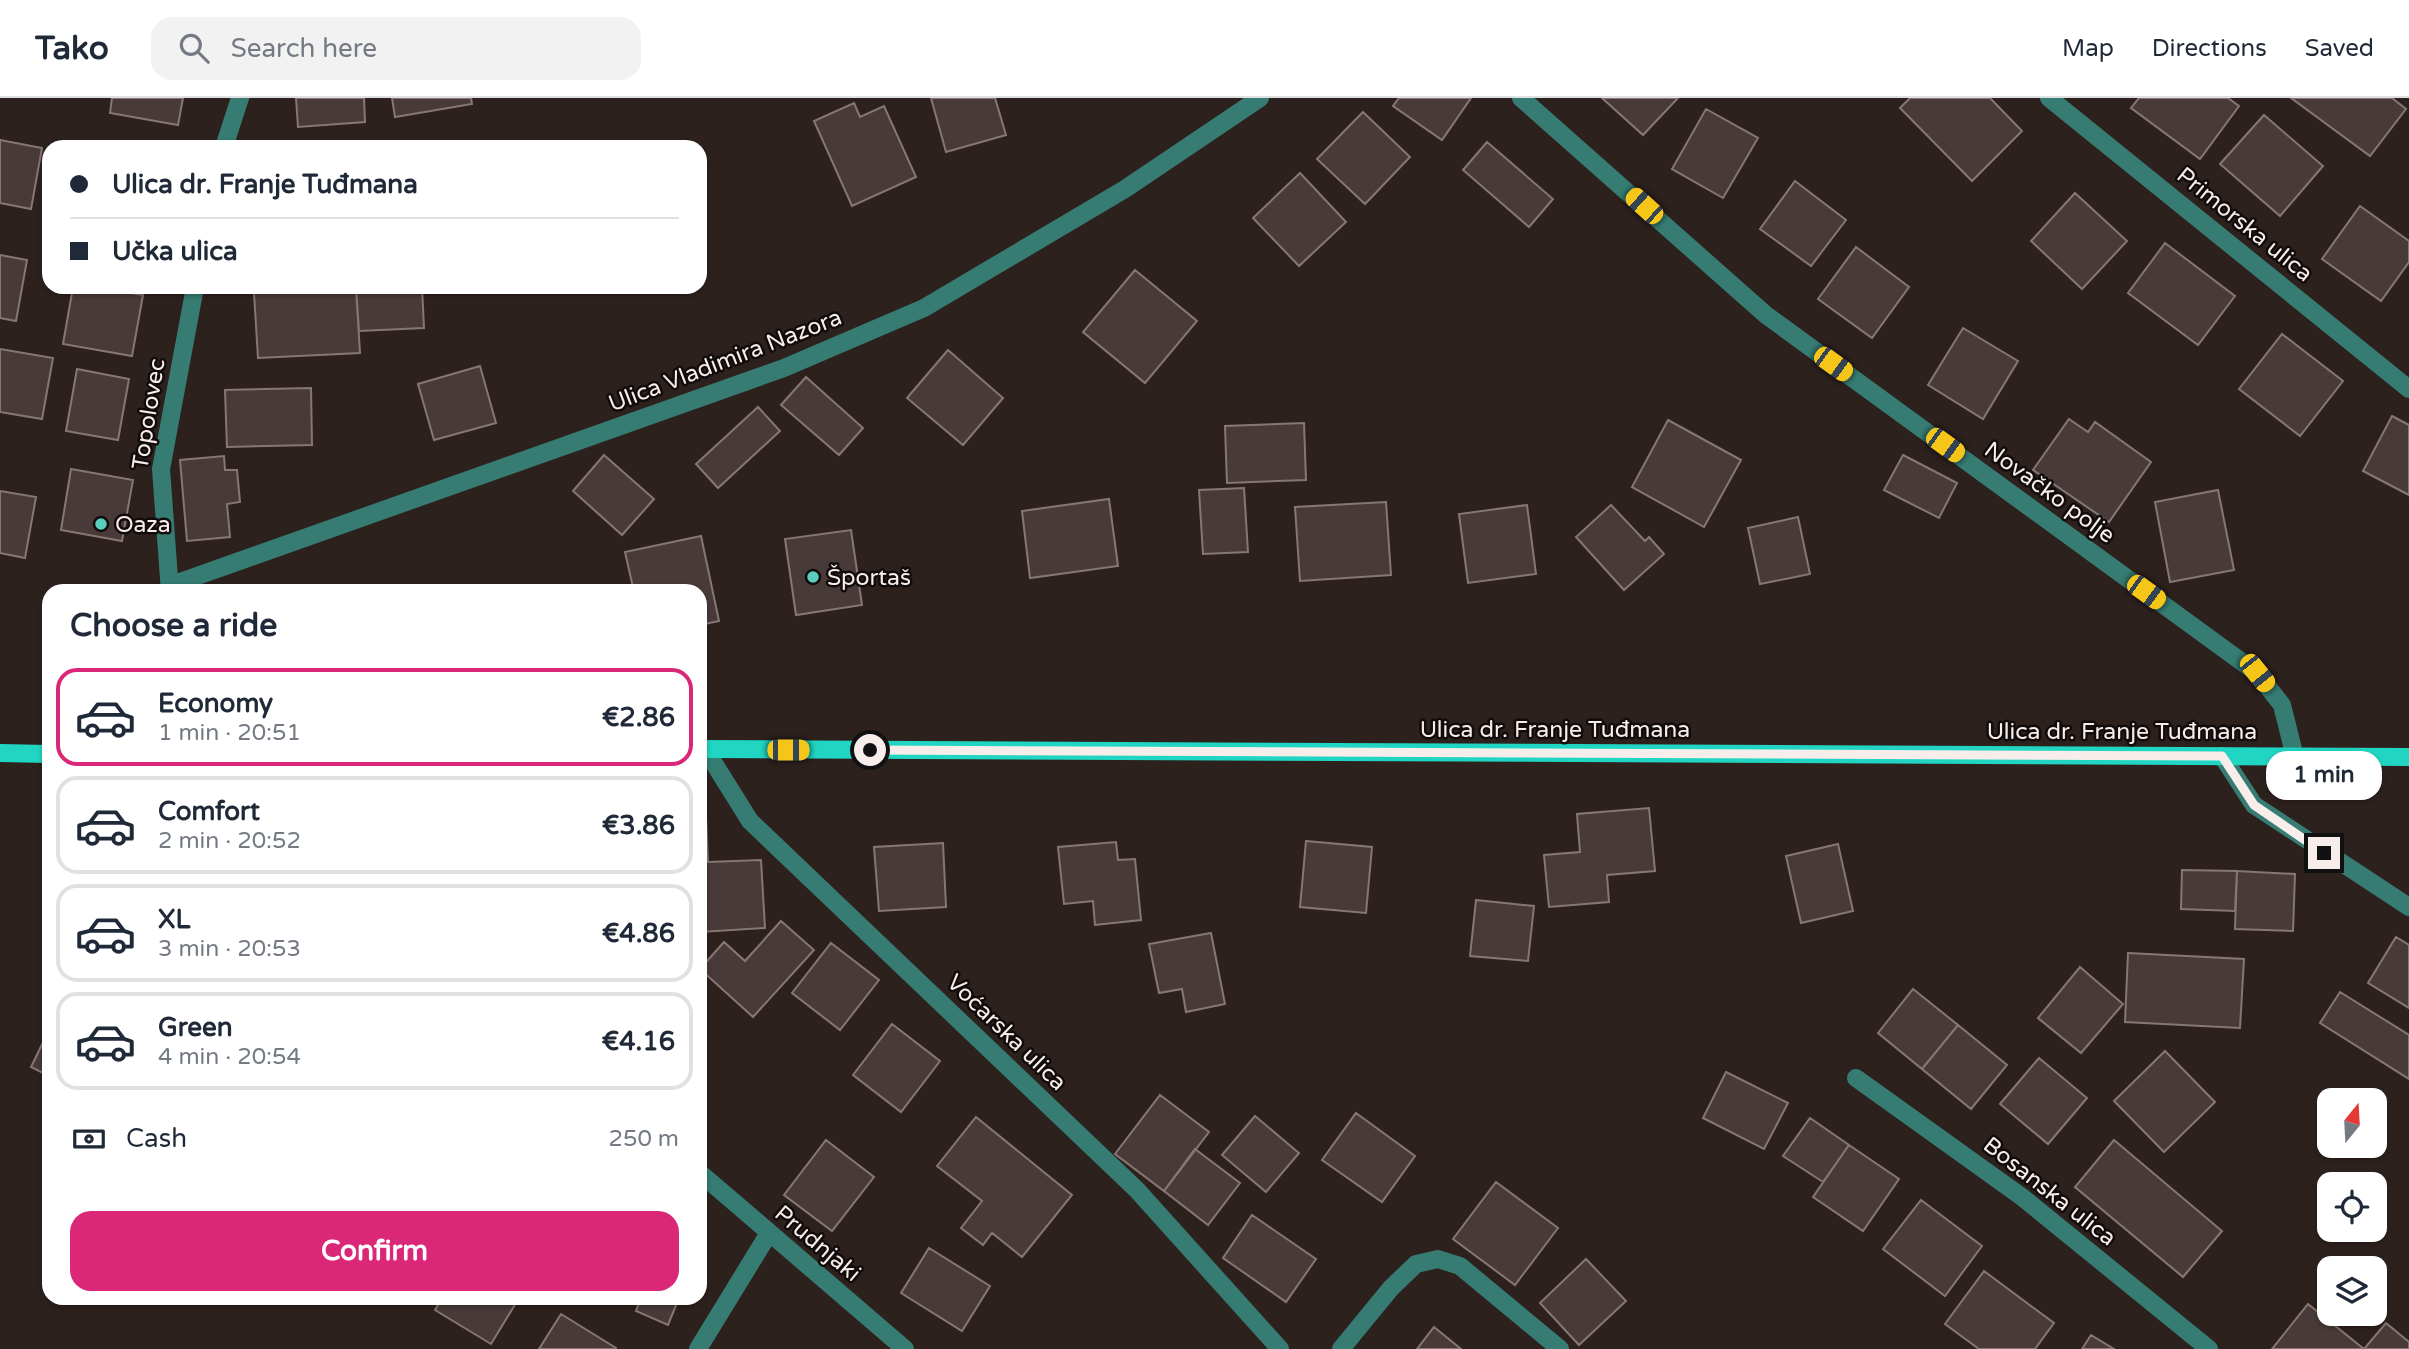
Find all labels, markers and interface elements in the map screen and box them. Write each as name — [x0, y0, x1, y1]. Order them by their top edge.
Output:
search box — [151, 17, 641, 80]
text: Tako — [35, 29, 109, 68]
icon: search — [175, 29, 213, 67]
text: Search here — [231, 33, 377, 64]
text: Map — [2062, 34, 2114, 63]
text: Directions — [2152, 34, 2267, 63]
text: Saved — [2305, 34, 2374, 63]
street label: Primorska ulica — [2171, 161, 2318, 288]
text: Ulica dr. Franje Tuđmana — [112, 169, 418, 200]
car — [1622, 184, 1667, 228]
text: Učka ulica — [112, 236, 238, 267]
street label: Ulica Vladimira Nazora — [605, 304, 846, 418]
car — [1810, 343, 1857, 385]
street label: Topolovec — [126, 357, 172, 472]
car — [1922, 424, 1969, 466]
street label: Novačko polje — [1979, 436, 2120, 550]
place label: Oaza — [115, 511, 171, 539]
marker: Oaza — [93, 516, 109, 532]
place label: Športaš — [827, 564, 911, 592]
marker: Športaš — [805, 569, 821, 585]
car — [2123, 571, 2170, 613]
text: Choose a ride — [70, 607, 277, 645]
car — [2236, 650, 2279, 696]
icon: car — [74, 686, 137, 749]
text: Economy — [158, 688, 273, 719]
text: €2.86 — [602, 702, 675, 733]
street label: Ulica dr. Franje Tuđmana — [1420, 716, 1690, 744]
street label: Ulica dr. Franje Tuđmana — [1987, 718, 2257, 746]
text: 1 min · 20:51 — [158, 719, 301, 747]
route start — [854, 734, 886, 766]
car — [768, 740, 810, 761]
callout: 1 min — [2266, 752, 2382, 800]
text: 1 min — [2293, 761, 2355, 789]
icon: car — [74, 794, 137, 857]
text: Comfort — [158, 796, 260, 827]
text: €3.86 — [602, 810, 675, 841]
text: 2 min · 20:52 — [158, 827, 301, 855]
route end — [2308, 837, 2340, 869]
icon: car — [74, 902, 137, 965]
text: XL — [158, 904, 190, 935]
text: €4.86 — [602, 918, 675, 949]
text: 3 min · 20:53 — [158, 935, 301, 963]
street label: Voćarska ulica — [941, 969, 1072, 1097]
icon: car — [74, 1010, 137, 1073]
text: Green — [158, 1012, 233, 1043]
text: €4.16 — [602, 1026, 675, 1057]
text: 4 min · 20:54 — [158, 1043, 301, 1071]
north arrow — [2317, 1088, 2387, 1158]
map controls — [2317, 1088, 2387, 1326]
icon: cash — [70, 1120, 108, 1158]
text: Cash — [126, 1123, 187, 1154]
text: 250 m — [609, 1125, 679, 1153]
street label: Bosanska ulica — [1977, 1131, 2121, 1252]
button: locate — [2317, 1172, 2387, 1242]
street label: Prudnjaki — [769, 1200, 866, 1288]
button: Confirm — [70, 1211, 679, 1291]
button: layers — [2317, 1256, 2387, 1326]

